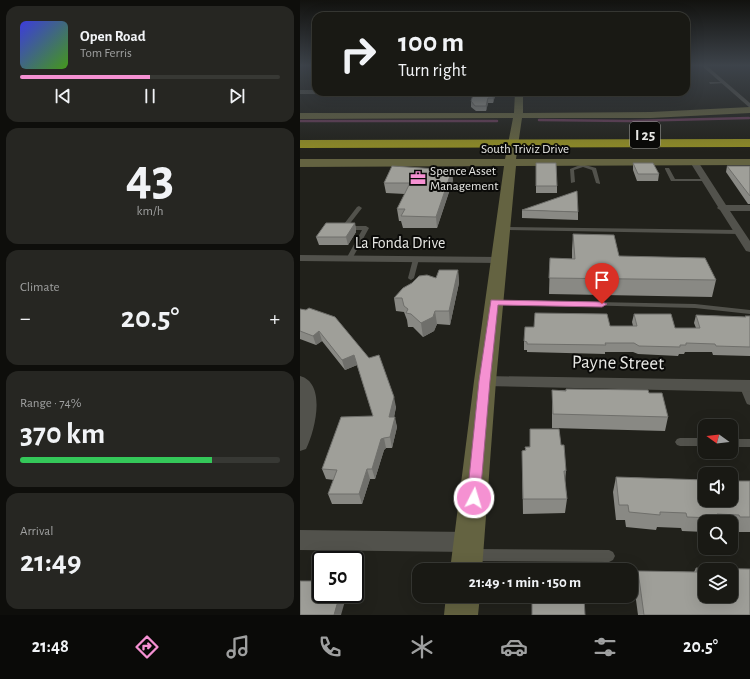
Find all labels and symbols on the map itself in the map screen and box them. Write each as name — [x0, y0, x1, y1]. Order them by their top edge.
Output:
road number: I 25 — [630, 122, 660, 148]
street label: South Triviz Drive — [481, 143, 569, 156]
place label: Spence Asset Management — [430, 165, 498, 193]
office icon: Spence Asset Management — [409, 169, 427, 187]
street label: La Fonda Drive — [355, 235, 445, 251]
pin — [585, 263, 619, 304]
street label: Payne Street — [572, 353, 664, 373]
north arrow — [698, 419, 738, 459]
position arrow — [453, 477, 495, 519]
speed limit sign: 50 — [312, 551, 364, 603]

